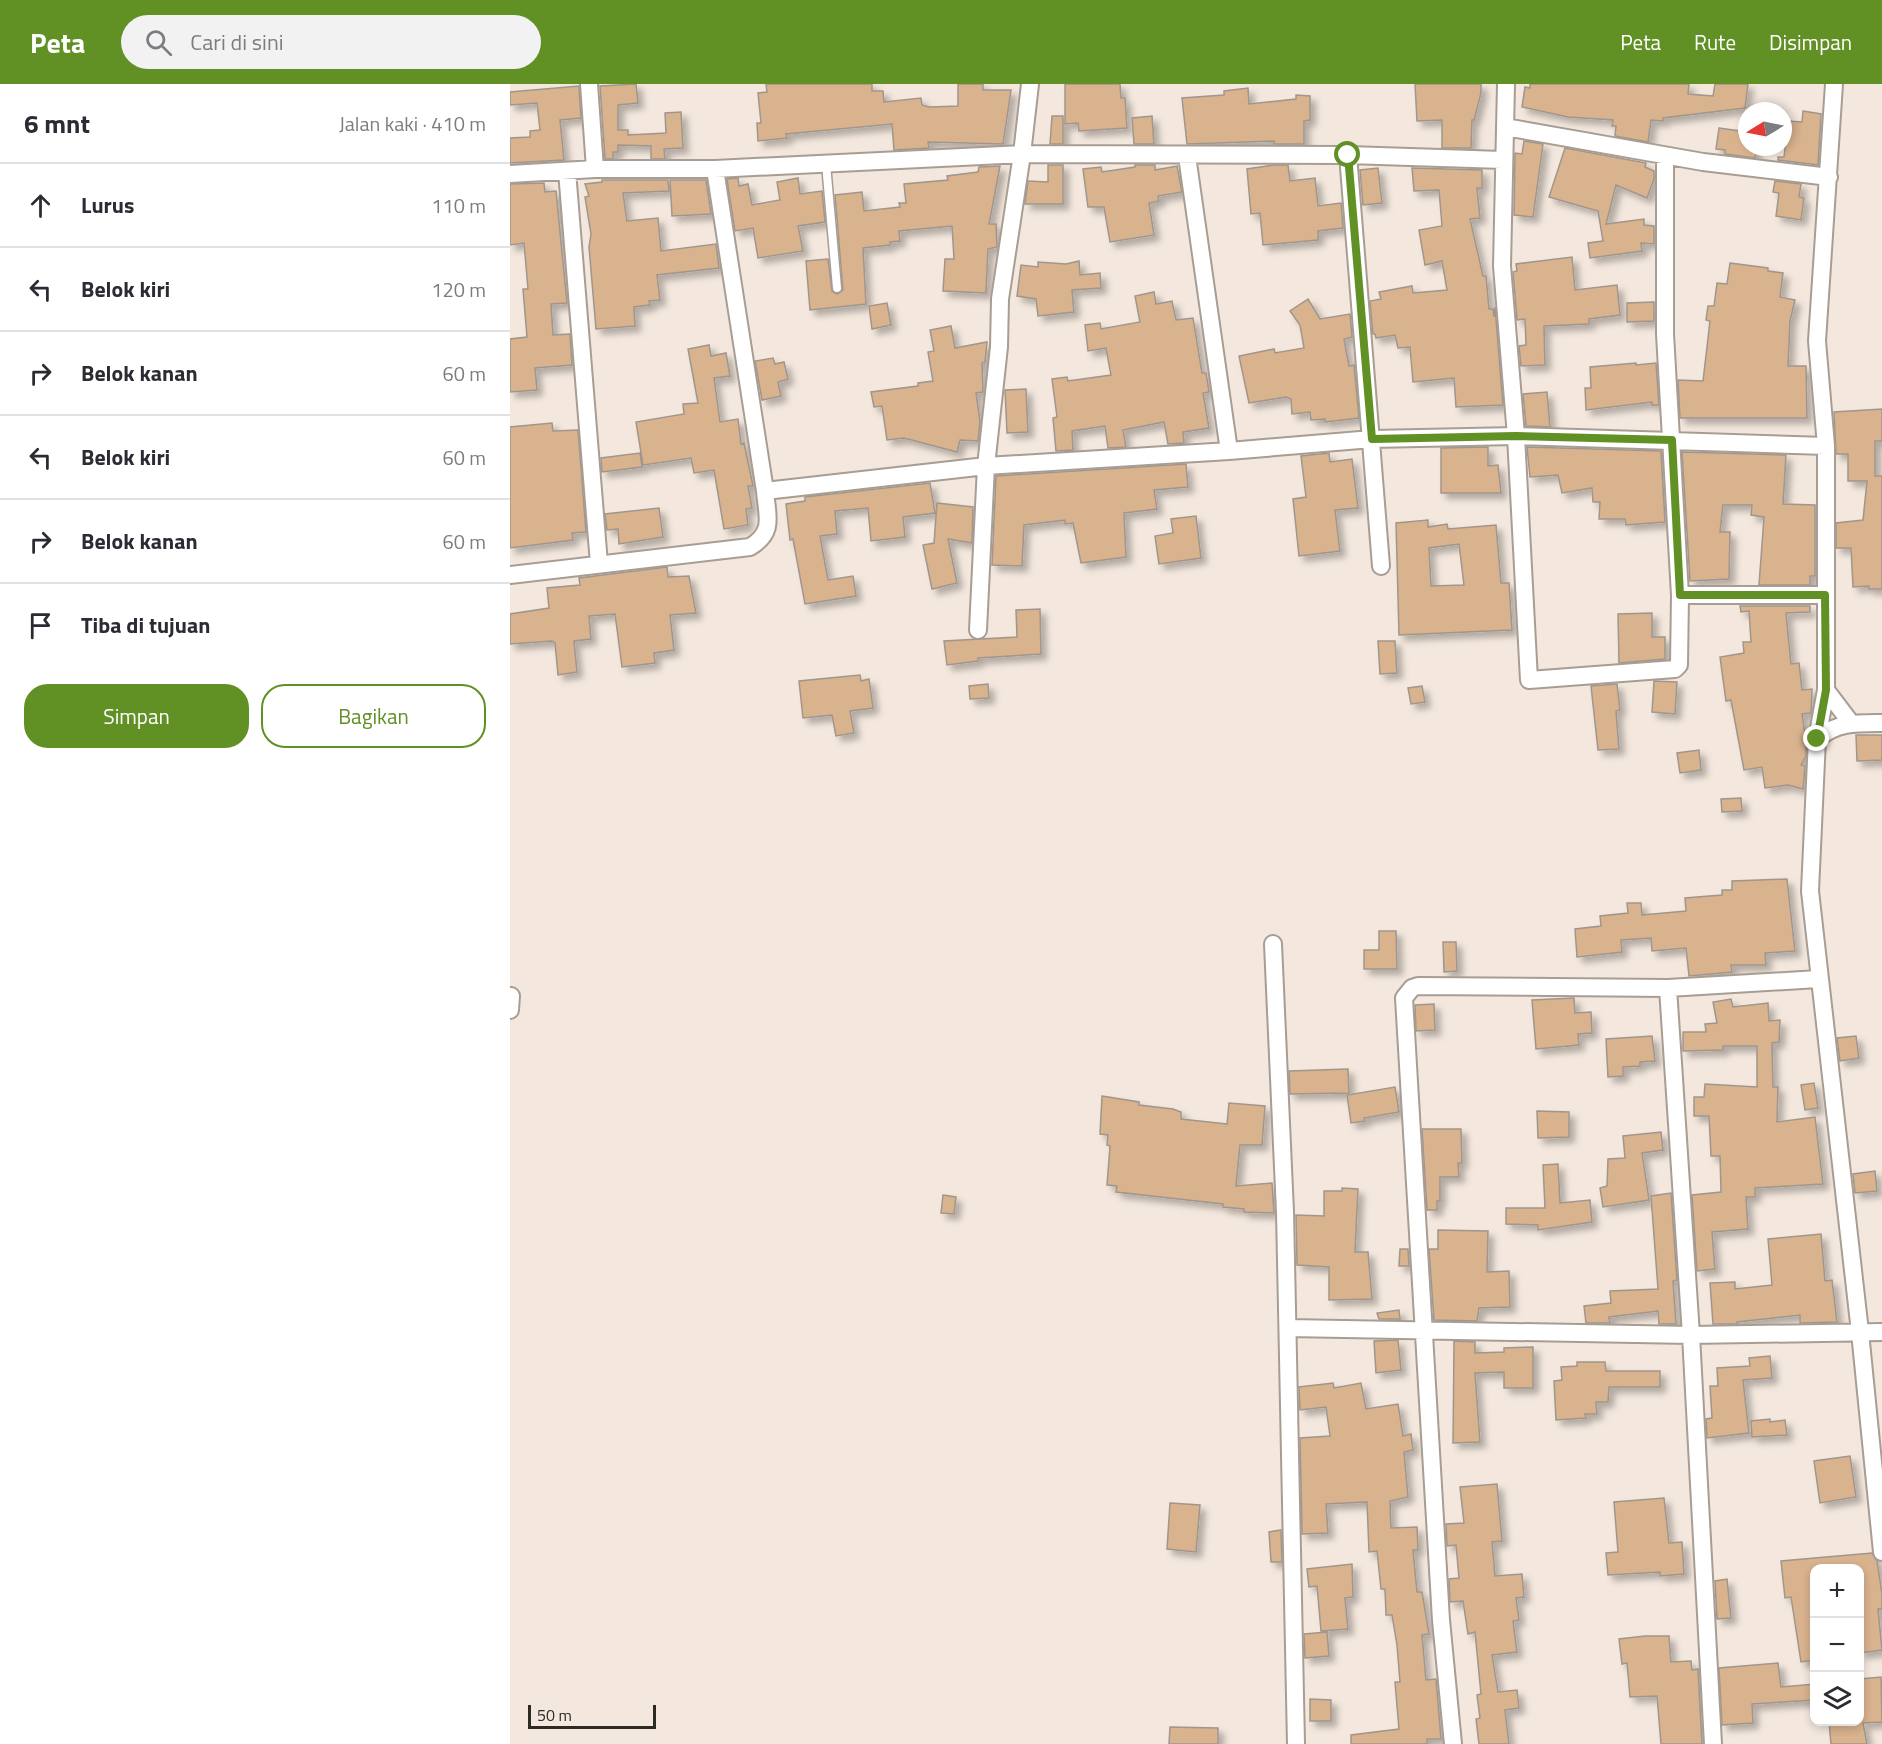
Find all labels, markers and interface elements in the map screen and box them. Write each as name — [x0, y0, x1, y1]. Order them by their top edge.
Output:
search box — [121, 15, 541, 69]
text: Peta — [30, 21, 85, 64]
text: Cari di sini — [190, 25, 284, 59]
icon: search — [142, 26, 175, 59]
text: Peta — [1620, 26, 1661, 58]
text: Rute — [1694, 26, 1736, 58]
text: Disimpan — [1769, 26, 1852, 58]
north arrow — [1738, 102, 1792, 156]
text: 6 mnt — [24, 104, 90, 143]
text: Jalan kaki · 410 m — [339, 108, 486, 139]
route start — [1334, 141, 1360, 167]
text: Lurus — [81, 188, 134, 222]
icon: ahead — [24, 189, 57, 222]
text: 110 m — [431, 190, 486, 221]
text: Belok kiri — [81, 272, 170, 306]
icon: left — [24, 273, 57, 306]
text: 120 m — [431, 274, 486, 305]
text: Belok kanan — [81, 356, 198, 390]
icon: right — [24, 357, 57, 390]
text: 60 m — [442, 358, 486, 389]
text: Belok kiri — [81, 440, 170, 474]
icon: left — [24, 441, 57, 474]
text: 60 m — [442, 442, 486, 473]
text: Belok kanan — [81, 524, 198, 558]
icon: right — [24, 525, 57, 558]
text: 60 m — [442, 526, 486, 557]
text: Tiba di tujuan — [81, 608, 210, 642]
icon: arrive — [24, 609, 57, 642]
button: Simpan — [24, 684, 249, 748]
button: Bagikan — [261, 684, 486, 748]
route end — [1803, 725, 1829, 751]
map controls — [1810, 1564, 1864, 1726]
button: + — [1810, 1564, 1864, 1618]
button: − — [1810, 1618, 1864, 1672]
button: layers — [1810, 1672, 1864, 1726]
scale bar — [528, 1702, 656, 1730]
text: 50 m — [537, 1703, 572, 1727]

